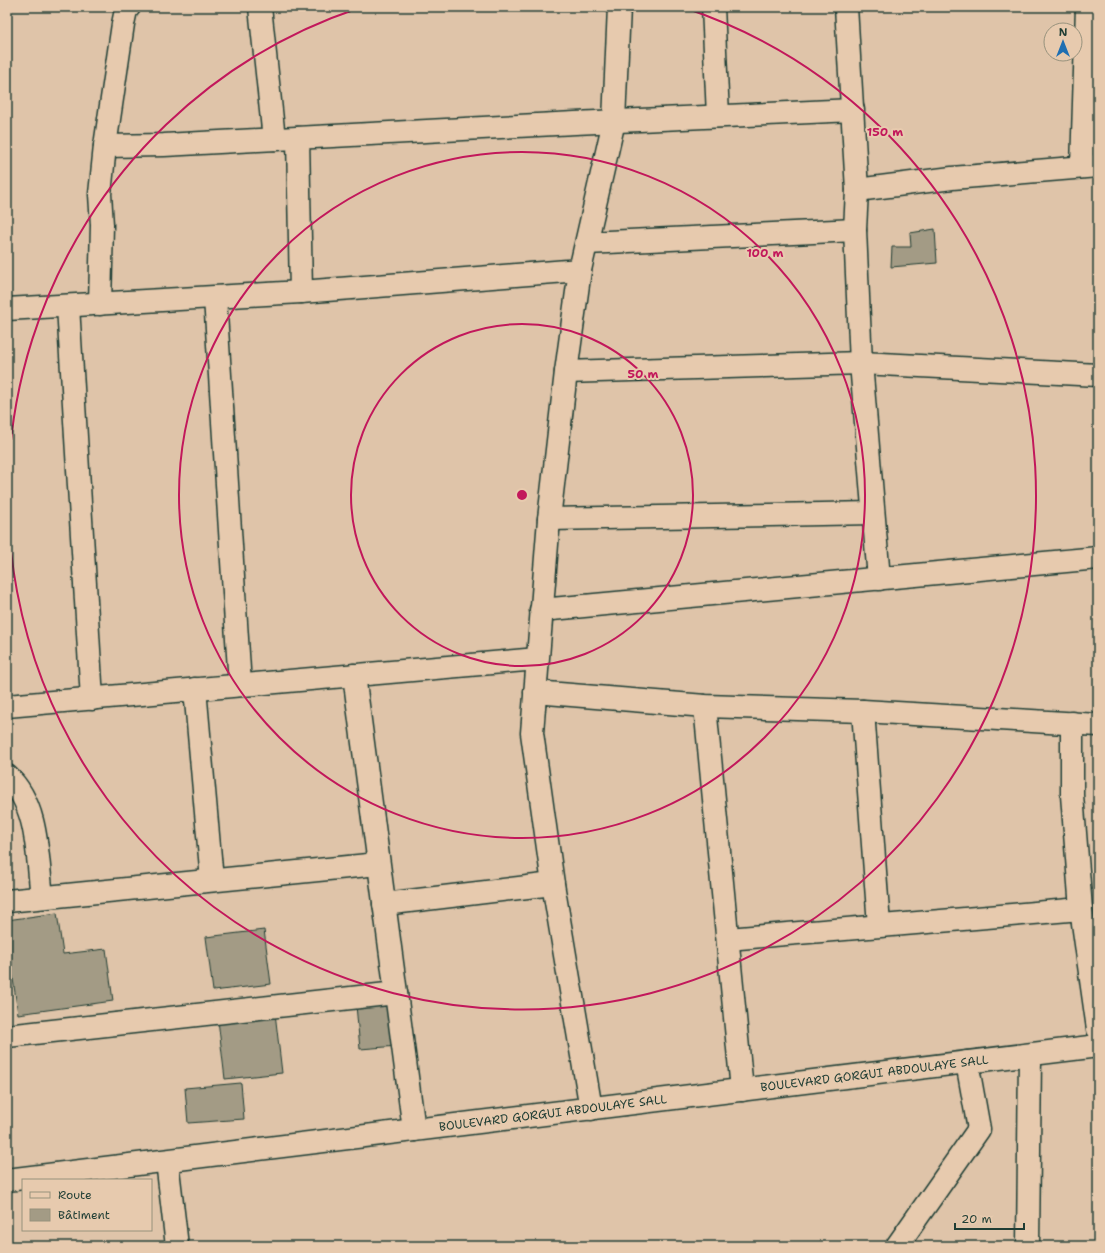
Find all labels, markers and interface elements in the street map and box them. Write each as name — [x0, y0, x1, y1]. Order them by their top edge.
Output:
north arrow — [1043, 22, 1083, 62]
text: N — [1059, 25, 1068, 40]
text: 150 m — [867, 124, 903, 140]
text: 100 m — [747, 245, 784, 261]
text: 50 m — [628, 366, 659, 382]
centre of rings — [515, 488, 529, 502]
street label: BOULEVARD GORGUI ABDOULAYE SALL — [760, 1051, 990, 1095]
street label: BOULEVARD GORGUI ABDOULAYE SALL — [438, 1091, 668, 1135]
legend — [22, 1179, 152, 1231]
text: Route — [58, 1187, 92, 1203]
scale bar — [955, 1205, 1024, 1231]
text: Bâtiment — [58, 1207, 110, 1223]
text: 20 m — [961, 1211, 992, 1227]

